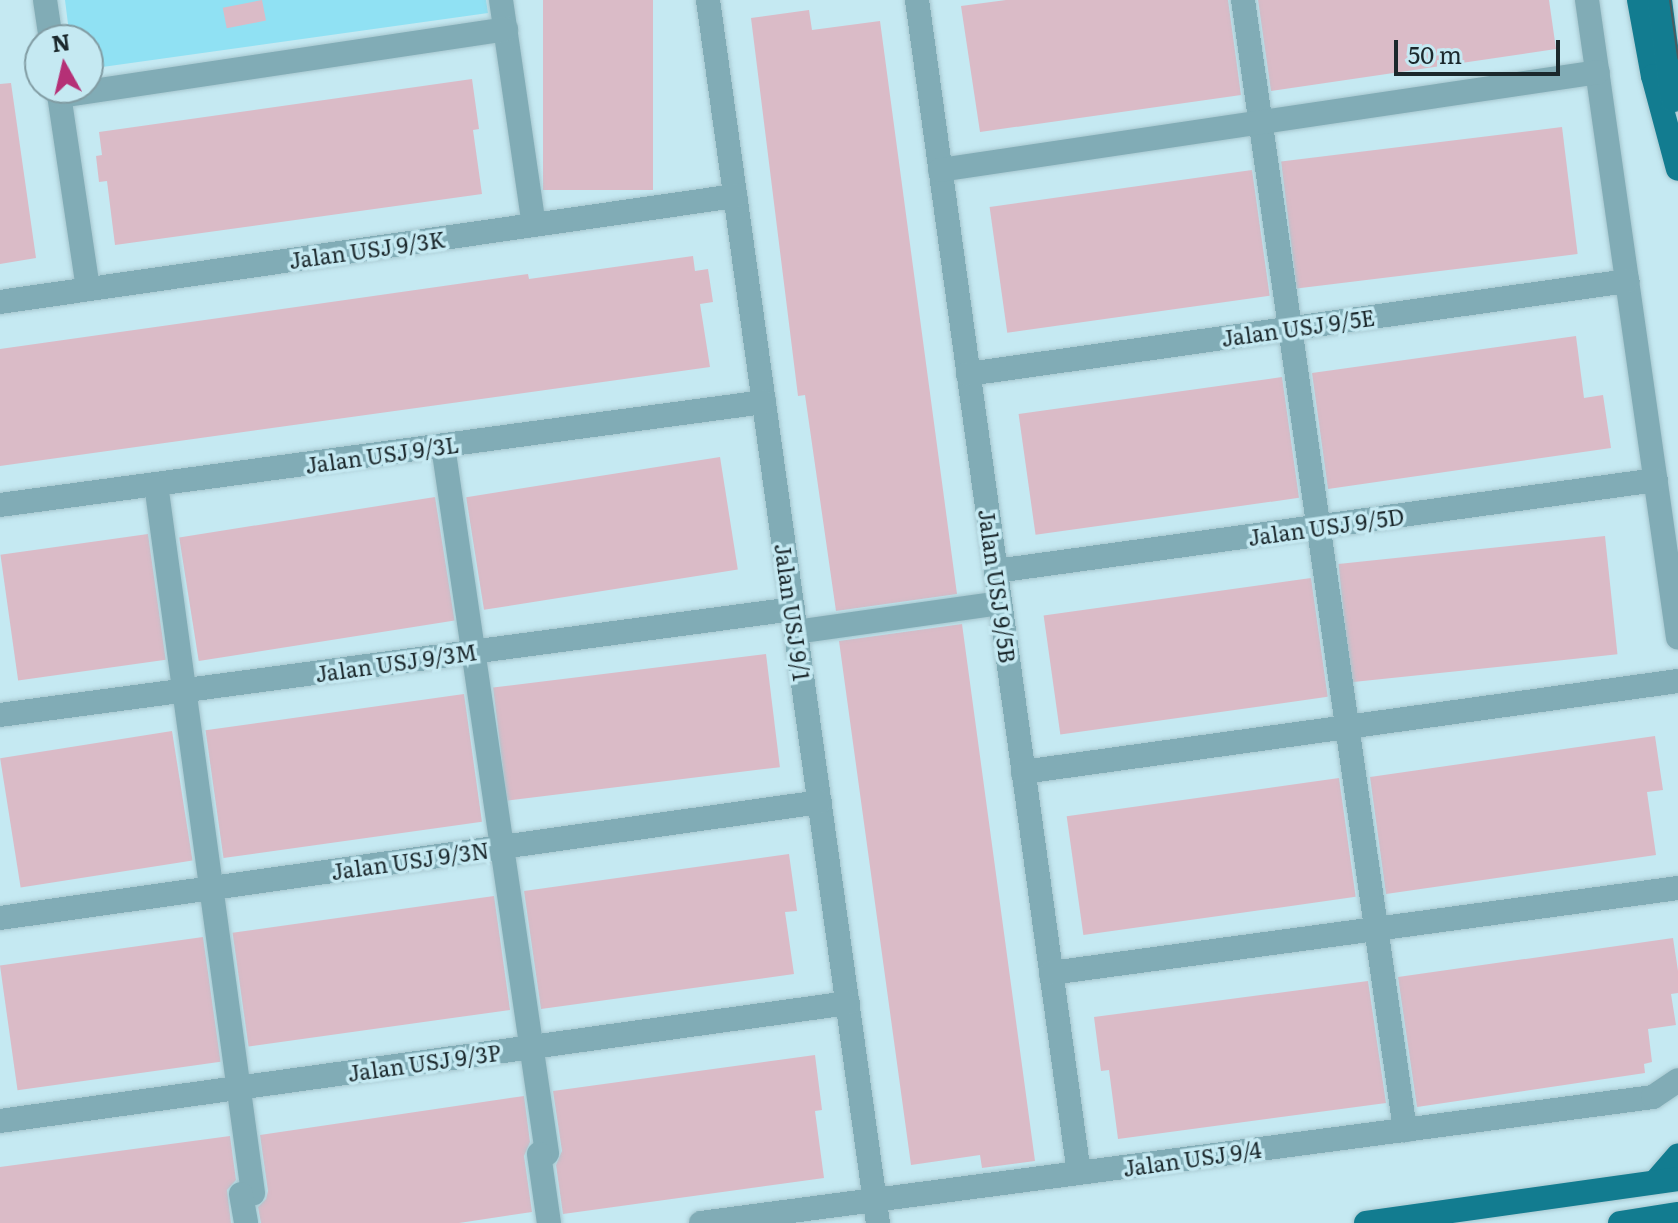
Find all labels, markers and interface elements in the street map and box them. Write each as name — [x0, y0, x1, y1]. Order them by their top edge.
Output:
north arrow — [24, 24, 104, 104]
text: N — [49, 24, 72, 59]
scale bar — [1398, 24, 1564, 74]
text: 50 m — [1408, 36, 1462, 71]
street label: Jalan USJ 9/3K — [287, 225, 447, 273]
street label: Jalan USJ 9/5E — [1220, 303, 1376, 351]
street label: Jalan USJ 9/3L — [303, 430, 461, 478]
street label: Jalan USJ 9/5D — [1246, 502, 1406, 550]
street label: Jalan USJ 9/5B — [974, 507, 1022, 665]
street label: Jalan USJ 9/1 — [770, 542, 816, 682]
street label: Jalan USJ 9/3M — [313, 638, 479, 686]
street label: Jalan USJ 9/3N — [329, 836, 491, 884]
street label: Jalan USJ 9/3P — [346, 1038, 502, 1086]
street label: Jalan USJ 9/4 — [1121, 1135, 1263, 1181]

